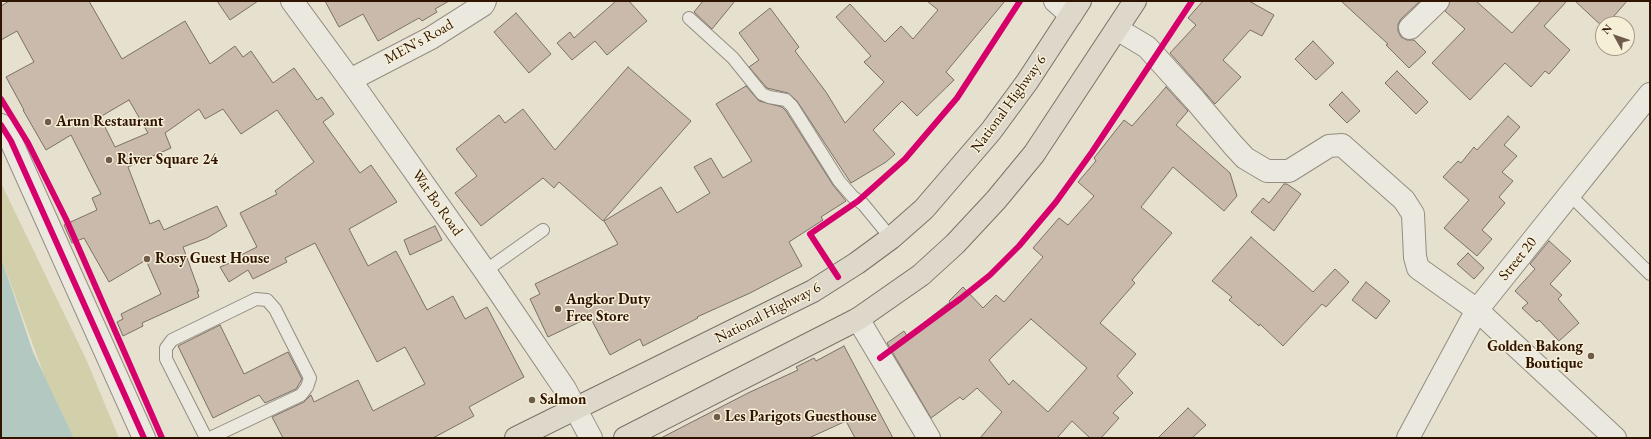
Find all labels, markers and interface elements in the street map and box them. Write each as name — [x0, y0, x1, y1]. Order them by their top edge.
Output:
street label: MEN's Road — [381, 16, 457, 68]
north arrow — [1595, 16, 1635, 56]
text: N — [1598, 21, 1615, 37]
street label: National Highway 6 — [967, 52, 1051, 156]
place label: Arun Restaurant — [56, 113, 163, 131]
marker: Arun Restaurant — [43, 117, 53, 127]
place label: River Square 24 — [117, 151, 218, 169]
marker: River Square 24 — [104, 155, 114, 165]
street label: Wat Bo Road — [408, 166, 466, 240]
street label: Street 20 — [1495, 234, 1541, 284]
place label: Rosy Guest House — [155, 250, 269, 268]
marker: Rosy Guest House — [142, 254, 152, 264]
street label: National Highway 6 — [712, 279, 824, 347]
place label: Angkor Duty Free Store — [566, 291, 651, 326]
marker: Angkor Duty Free Store — [553, 304, 563, 314]
place label: Golden Bakong Boutique — [1487, 338, 1583, 373]
marker: Golden Bakong Boutique — [1586, 351, 1596, 361]
place label: Salmon — [540, 391, 586, 409]
marker: Salmon — [527, 395, 537, 405]
place label: Les Parigots Guesthouse — [725, 408, 877, 426]
marker: Les Parigots Guesthouse — [712, 412, 722, 422]

